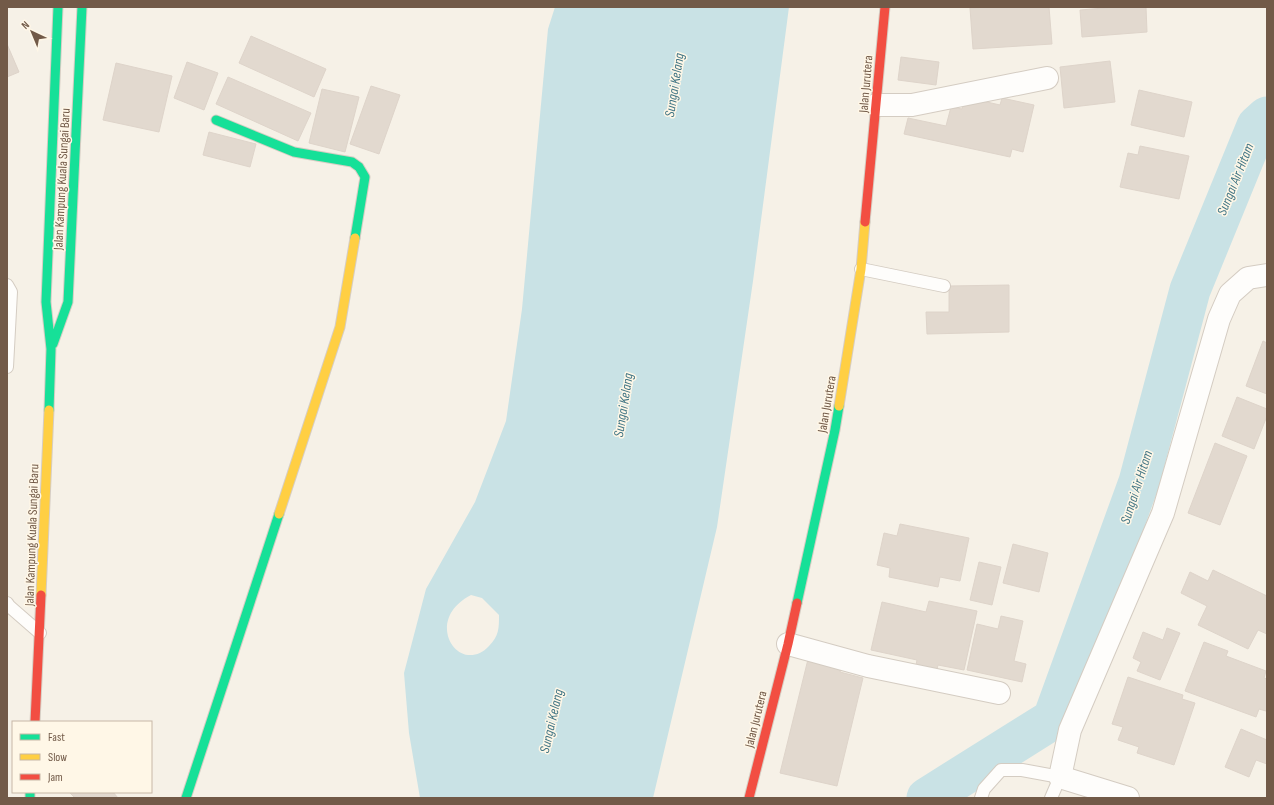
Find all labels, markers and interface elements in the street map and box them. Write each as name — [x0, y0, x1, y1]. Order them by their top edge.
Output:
north arrow — [12, 12, 52, 52]
text: N — [19, 18, 32, 32]
water label: Sungai Kelang — [661, 51, 688, 118]
street label: Jalan Jurutera — [855, 55, 876, 114]
street label: Jalan Kampung Kuala Sungai Baru — [50, 108, 74, 251]
water label: Sungai Air Hitam — [1213, 140, 1258, 218]
water label: Sungai Kelang — [610, 371, 637, 438]
street label: Jalan Jurutera — [814, 374, 840, 435]
water label: Sungai Air Hitam — [1117, 448, 1156, 526]
street label: Jalan Kampung Kuala Sungai Baru — [21, 464, 42, 607]
water label: Sungai Kelang — [536, 687, 567, 755]
street label: Jalan Jurutera — [741, 689, 771, 750]
legend — [12, 721, 152, 793]
text: Fast — [48, 730, 65, 745]
text: Slow — [48, 750, 67, 765]
text: Jam — [47, 770, 63, 785]

